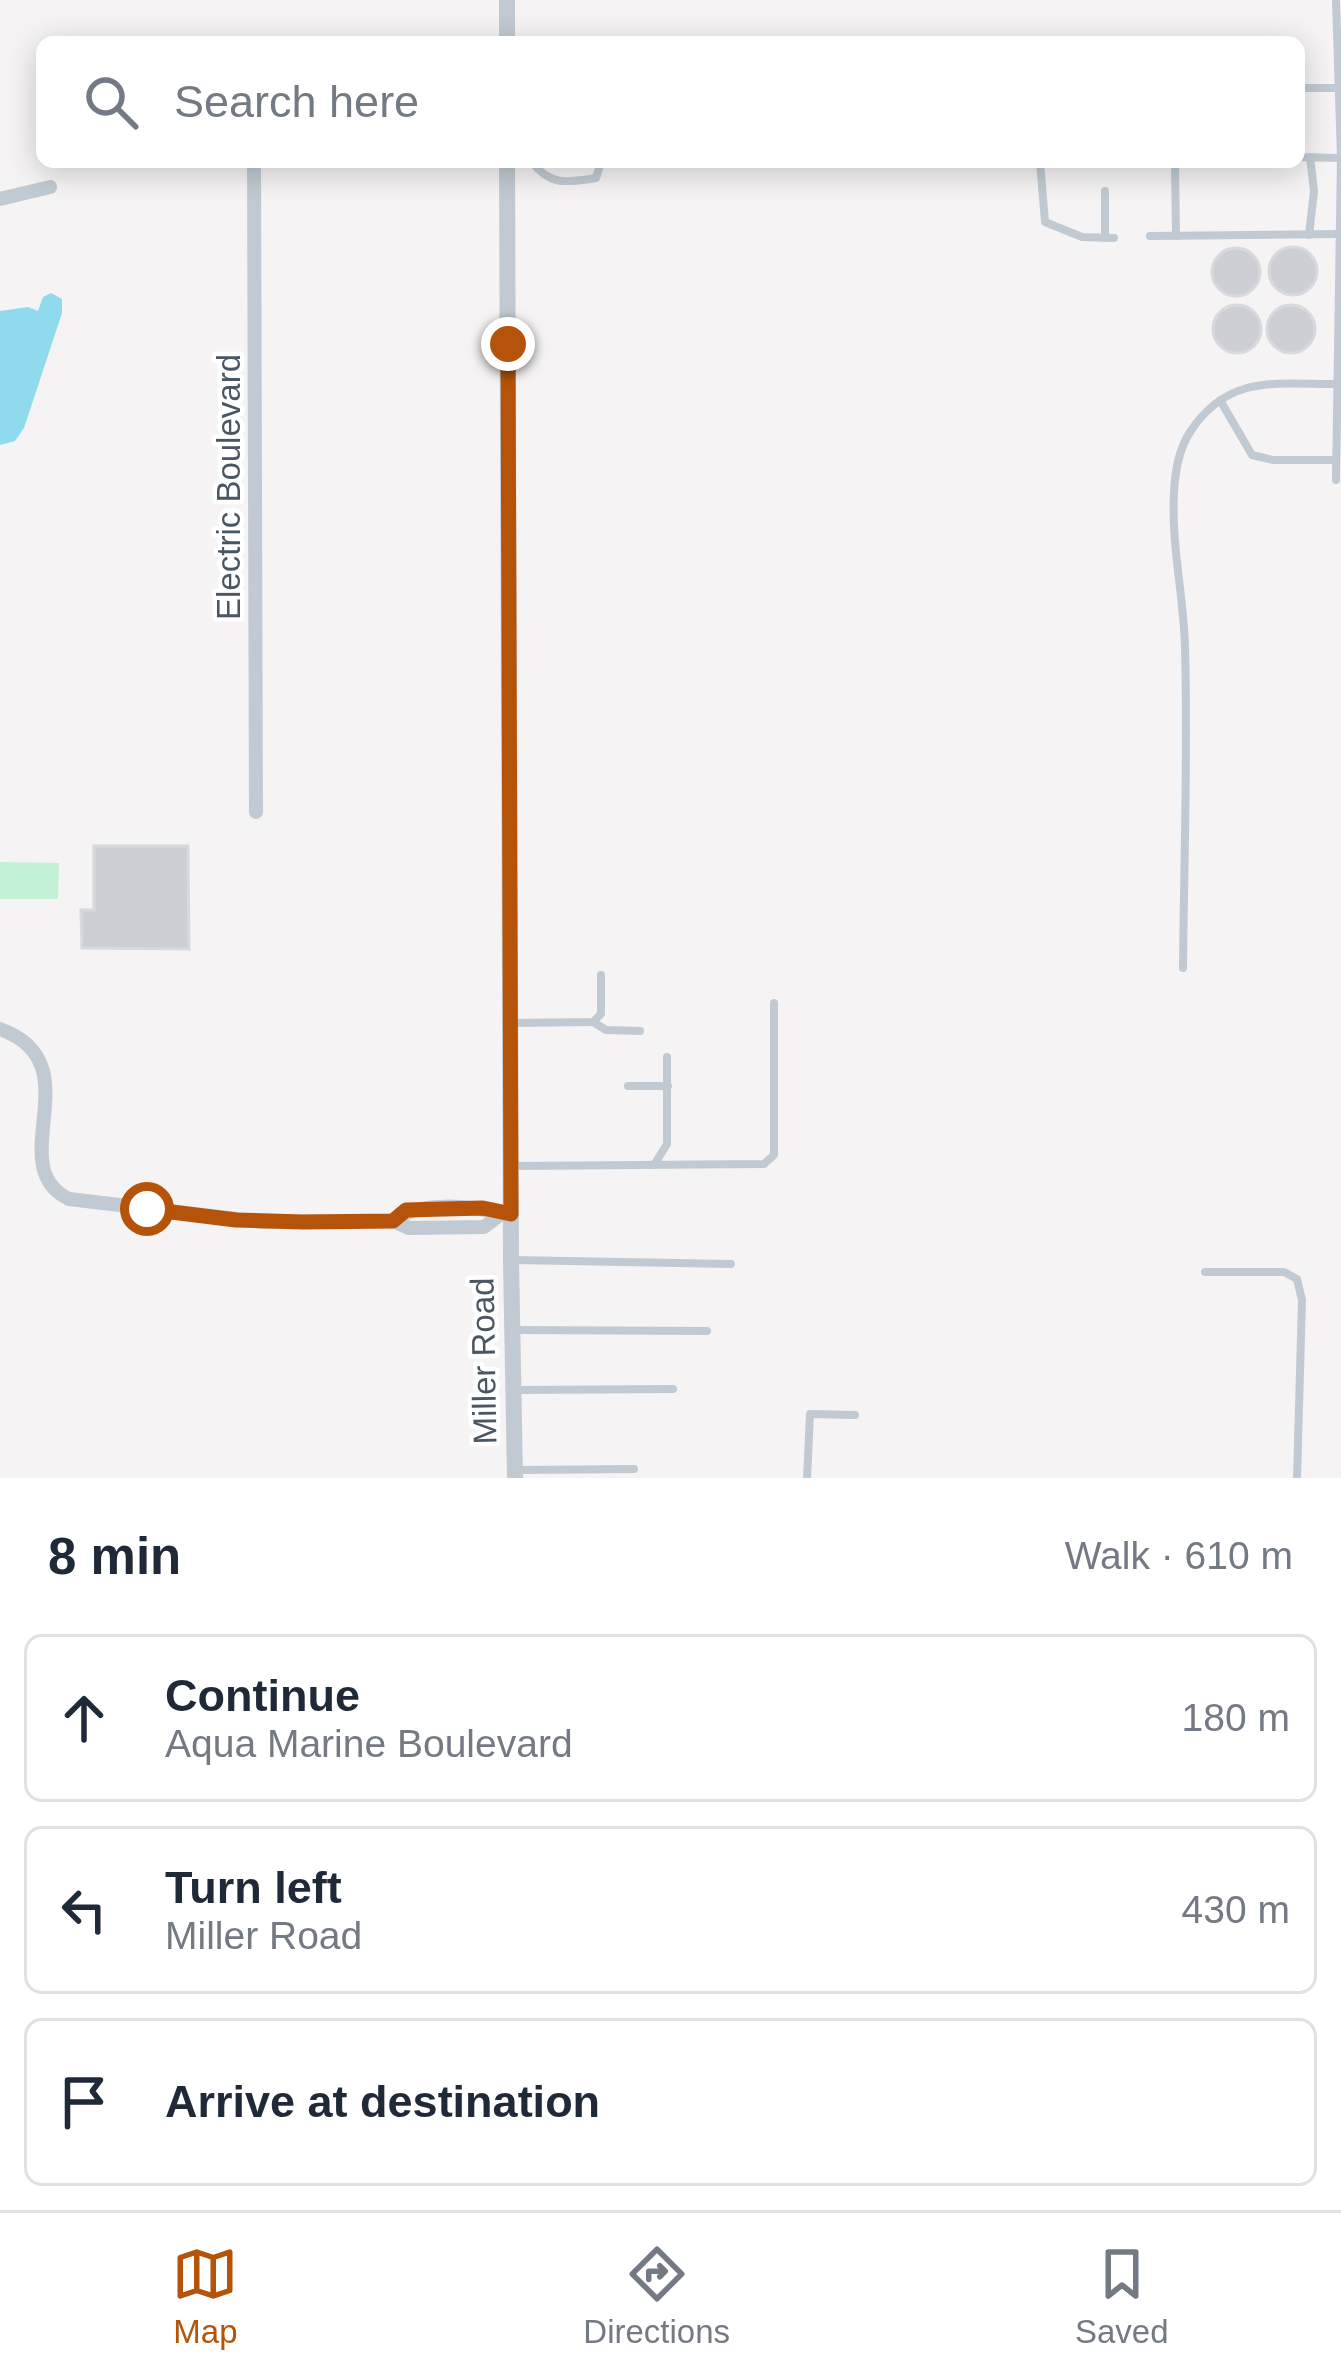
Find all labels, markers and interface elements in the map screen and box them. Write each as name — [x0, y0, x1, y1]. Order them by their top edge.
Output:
search box — [36, 36, 1305, 168]
icon: search — [78, 69, 144, 135]
text: Search here — [174, 76, 419, 127]
route end — [481, 317, 535, 371]
street label: Electric Boulevard — [210, 354, 247, 620]
route start — [120, 1182, 174, 1236]
street label: Miller Road — [464, 1277, 503, 1445]
text: 8 min — [48, 1528, 181, 1585]
text: Walk · 610 m — [1065, 1534, 1293, 1577]
text: Continue — [165, 1670, 360, 1721]
icon: ahead — [51, 1685, 117, 1751]
text: 180 m — [1182, 1696, 1290, 1739]
text: Aqua Marine Boulevard — [165, 1722, 573, 1765]
text: Turn left — [165, 1862, 342, 1913]
icon: left — [51, 1877, 117, 1943]
text: 430 m — [1182, 1888, 1290, 1931]
text: Miller Road — [165, 1914, 362, 1957]
icon: arrive — [51, 2069, 117, 2135]
text: Arrive at destination — [165, 2076, 600, 2127]
tab: Map — [172, 2241, 238, 2351]
tab: Directions — [583, 2241, 730, 2351]
tab: Saved — [1075, 2241, 1169, 2351]

